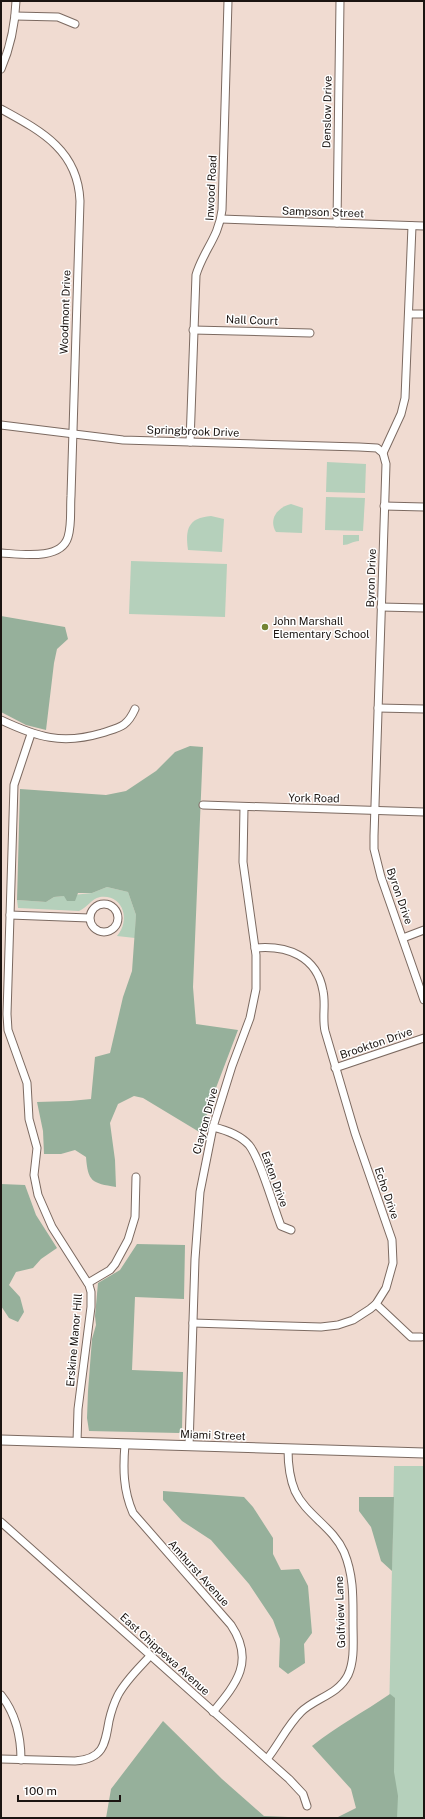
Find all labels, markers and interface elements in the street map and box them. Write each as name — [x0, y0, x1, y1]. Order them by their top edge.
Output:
street label: Denslow Drive — [320, 76, 334, 148]
street label: Inwood Road — [203, 155, 219, 221]
street label: Sampson Street — [282, 205, 364, 219]
street label: Woodmont Drive — [58, 270, 72, 354]
street label: Nall Court — [226, 313, 278, 327]
street label: Springbrook Drive — [147, 423, 239, 439]
street label: Byron Drive — [364, 548, 378, 608]
place label: John Marshall Elementary School — [273, 615, 370, 640]
marker: John Marshall Elementary School — [260, 622, 270, 632]
street label: York Road — [288, 792, 340, 804]
street label: Byron Drive — [385, 866, 415, 926]
street label: Brookton Drive — [338, 1025, 414, 1061]
street label: Clayton Drive — [190, 1086, 220, 1156]
street label: Eaton Drive — [259, 1150, 291, 1208]
street label: Echo Drive — [373, 1165, 401, 1221]
street label: Erskine Manor Hill — [64, 1293, 84, 1387]
street label: Miami Street — [180, 1428, 246, 1442]
street label: Amhurst Avenue — [166, 1538, 232, 1608]
street label: Golfview Lane — [333, 1576, 347, 1648]
street label: East Chippewa Avenue — [118, 1611, 212, 1697]
scale bar — [18, 1777, 120, 1803]
text: 100 m — [24, 1784, 57, 1798]

